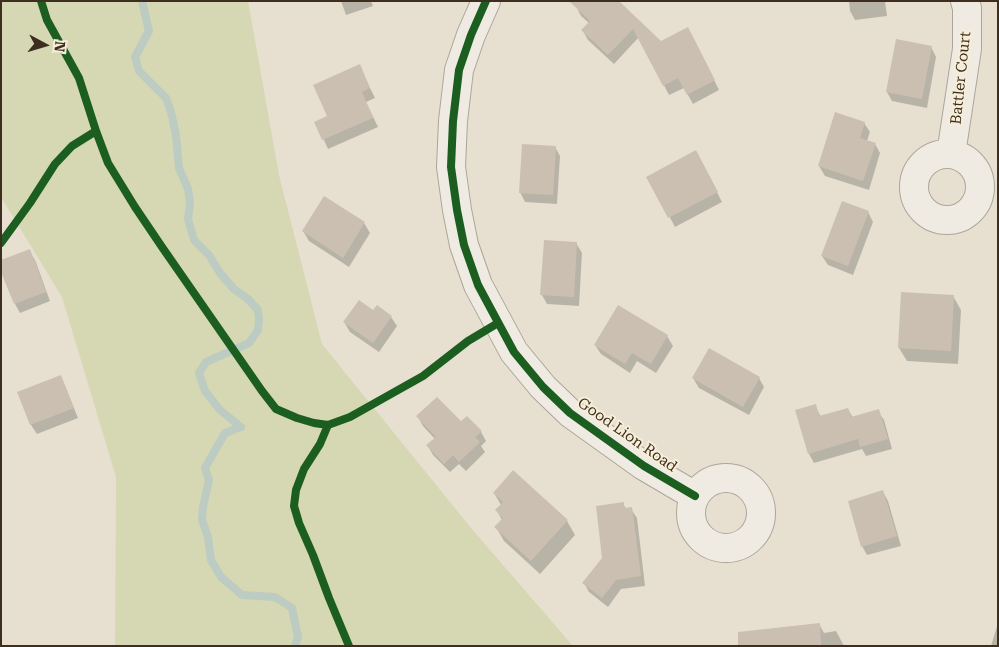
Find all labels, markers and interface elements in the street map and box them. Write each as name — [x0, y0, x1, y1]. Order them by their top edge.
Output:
north arrow — [20, 20, 70, 70]
street label: Battler Court — [947, 31, 975, 125]
text: N — [51, 40, 68, 53]
street label: Good Lion Road — [574, 394, 680, 476]

